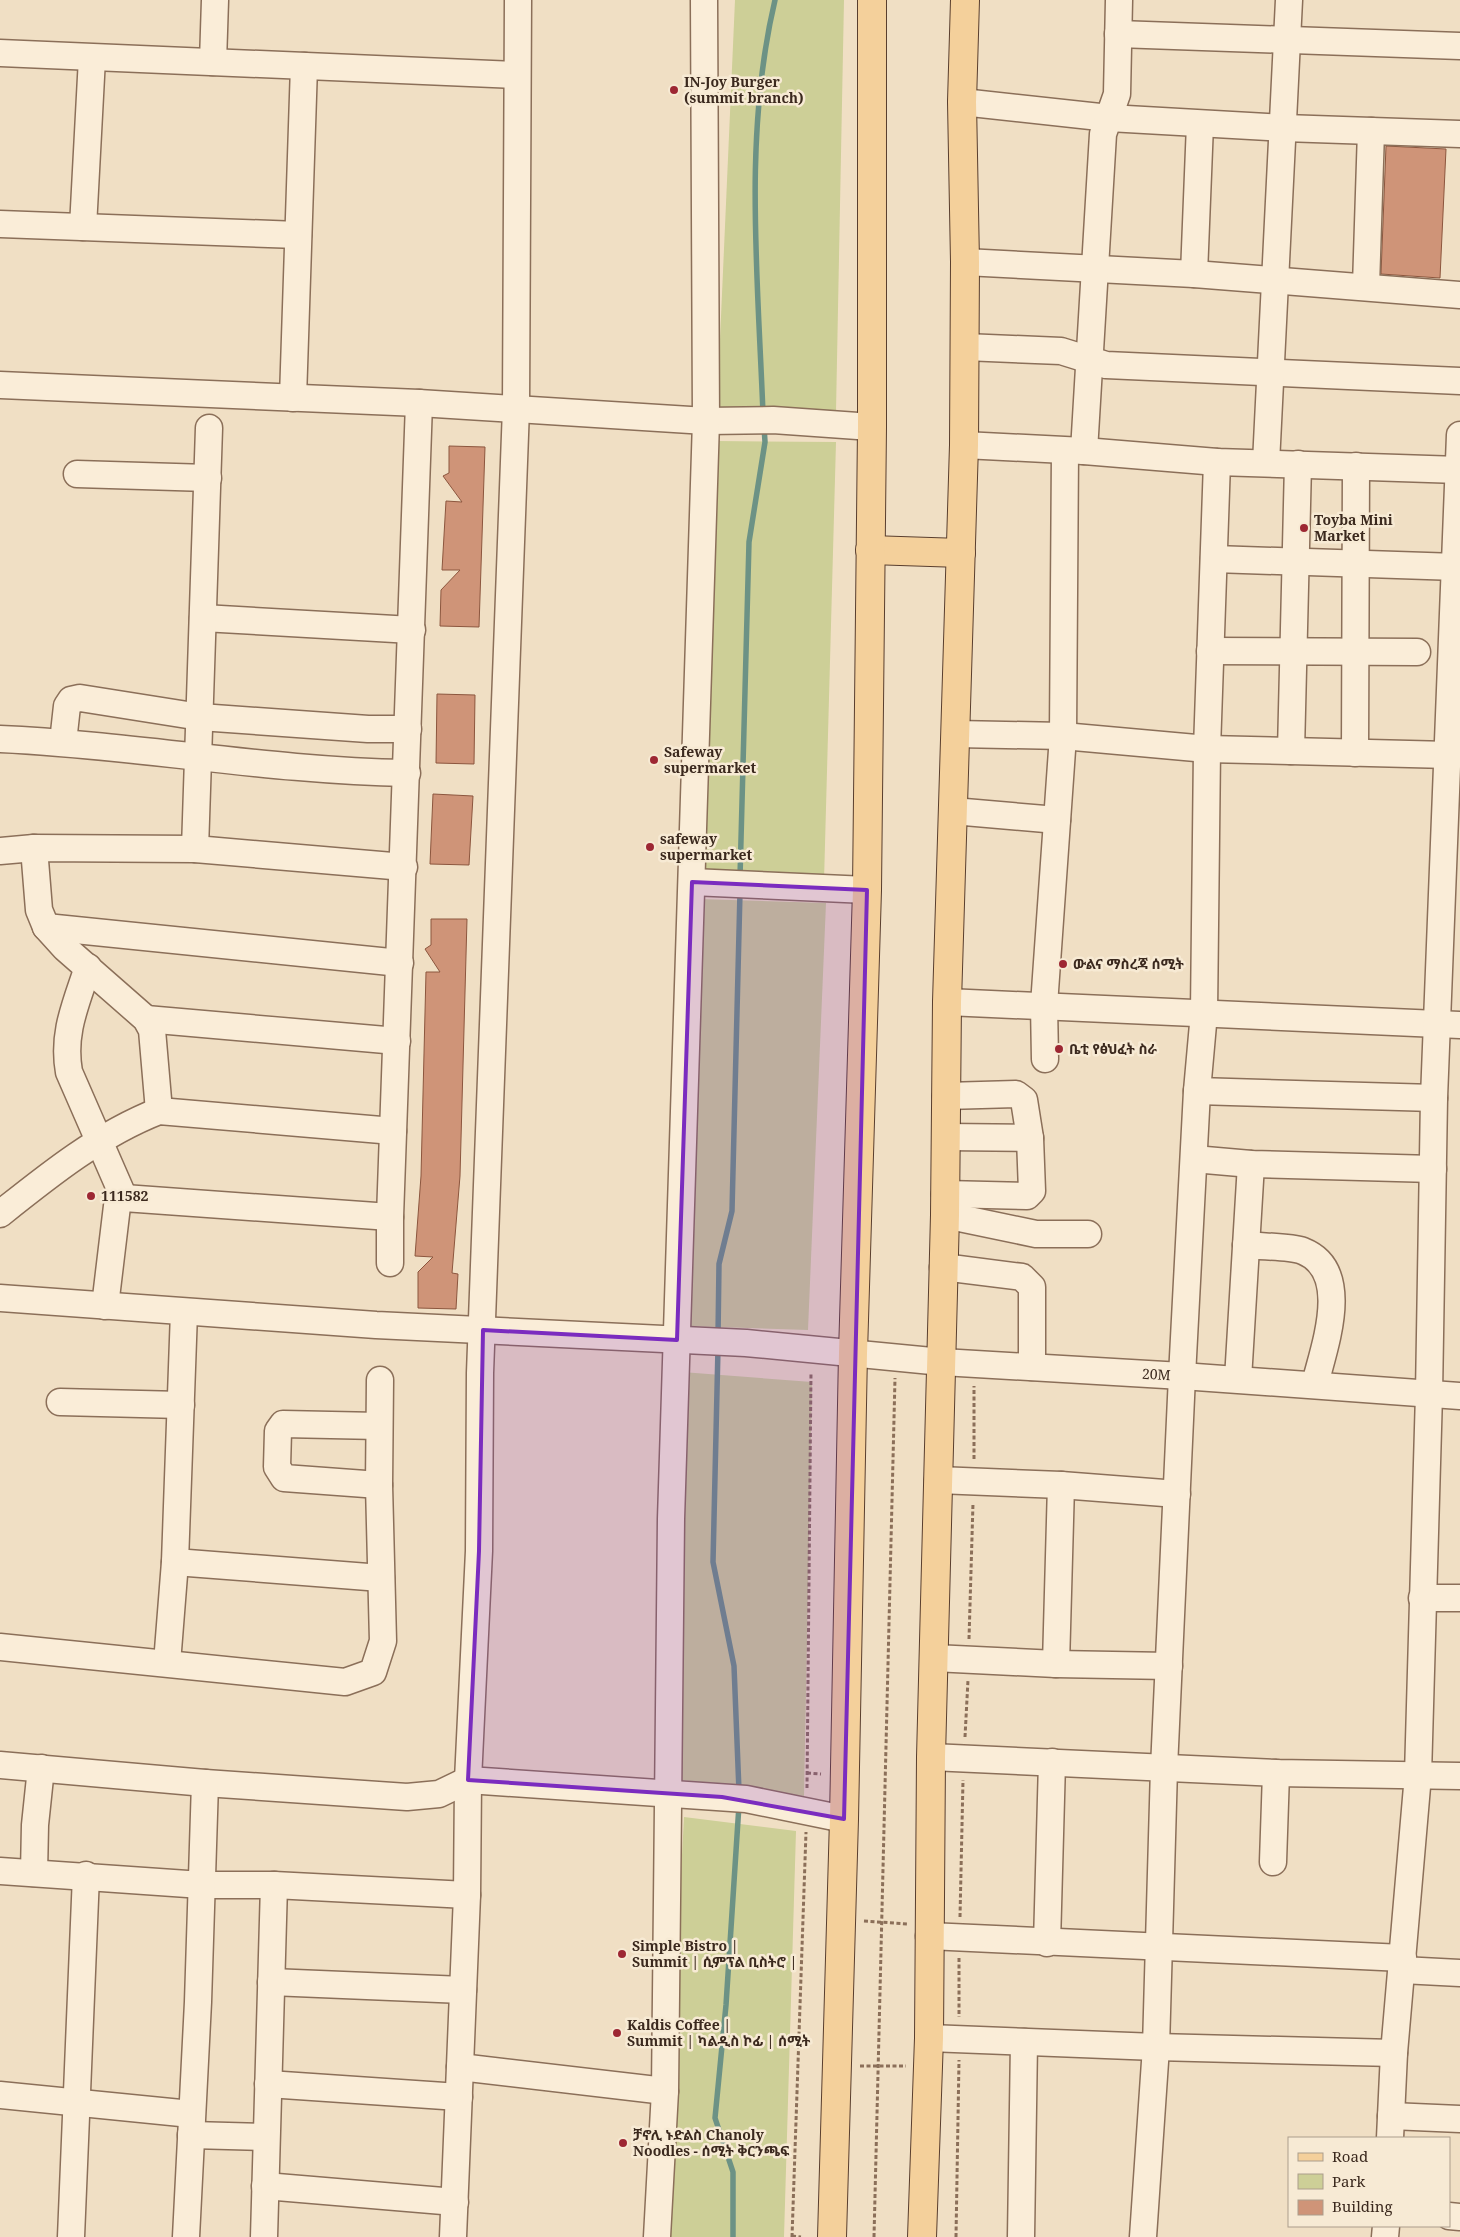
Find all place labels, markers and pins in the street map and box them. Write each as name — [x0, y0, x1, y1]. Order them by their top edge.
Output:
place label: IN-Joy Burger (summit branch) — [684, 72, 804, 107]
marker: IN-Joy Burger (summit branch) — [668, 84, 680, 96]
place label: Toyba Mini Market — [1314, 510, 1393, 545]
marker: Toyba Mini Market — [1298, 522, 1310, 534]
place label: Safeway supermarket — [664, 742, 757, 777]
marker: Safeway supermarket — [648, 754, 660, 766]
place label: safeway supermarket — [660, 829, 753, 864]
marker: safeway supermarket — [644, 841, 656, 853]
place label: ውልና ማስረጃ ሰሚት — [1073, 954, 1184, 973]
marker: ውልና ማስረጃ ሰሚት — [1057, 958, 1069, 970]
place label: ቤቲ የፅህፈት ስራ — [1069, 1039, 1158, 1058]
marker: ቤቲ የፅህፈት ስራ — [1053, 1043, 1065, 1055]
place label: 111582 — [101, 1186, 149, 1205]
marker: 111582 — [85, 1190, 97, 1202]
place label: Simple Bistro | Summit | ሲምፕል ቢስትሮ | — [632, 1936, 798, 1971]
marker: Simple Bistro | Summit | ሲምፕል ቢስትሮ | — [616, 1948, 628, 1960]
place label: Kaldis Coffee | Summit | ካልዲስ ኮፊ | ሰሚት — [627, 2015, 811, 2050]
marker: Kaldis Coffee | Summit | ካልዲስ ኮፊ | ሰሚት — [611, 2027, 623, 2039]
place label: ቻኖሊ ኑድልስ Chanoly Noodles - ሰሚት ቅርንጫፍ — [633, 2125, 790, 2160]
marker: ቻኖሊ ኑድልስ Chanoly Noodles - ሰሚት ቅርንጫፍ — [617, 2137, 629, 2149]

